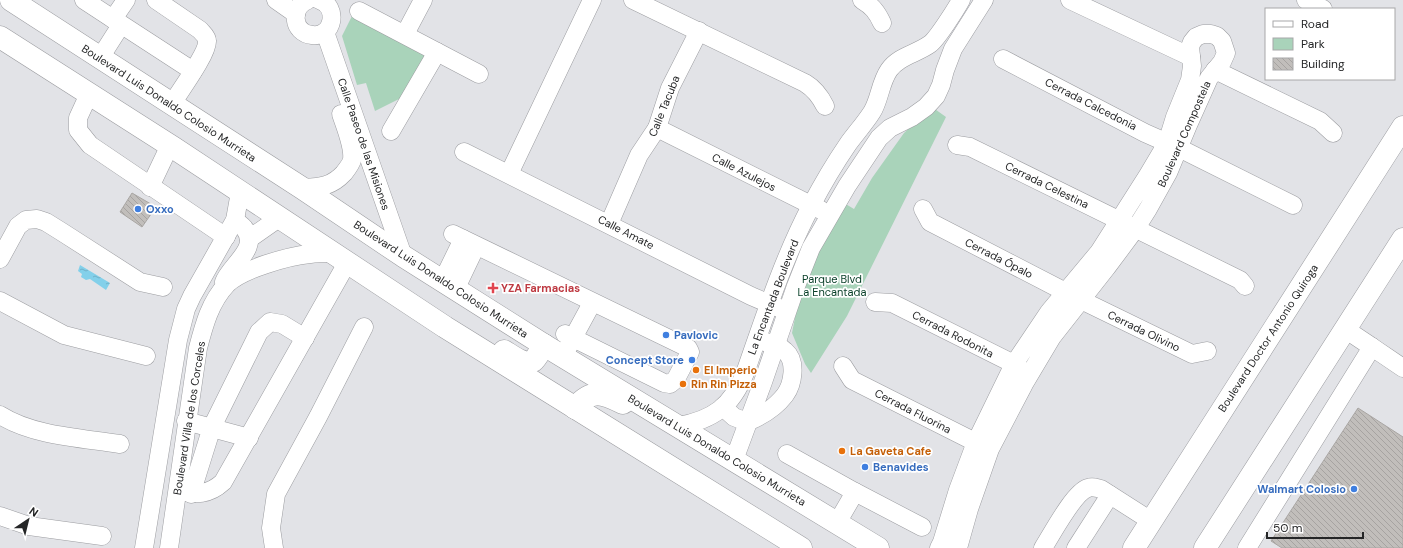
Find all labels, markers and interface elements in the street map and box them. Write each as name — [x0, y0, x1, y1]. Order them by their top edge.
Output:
legend — [1265, 8, 1395, 80]
text: Road — [1301, 16, 1329, 32]
text: Park — [1301, 36, 1325, 52]
street label: Boulevard Luis Donaldo Colosio Murrieta — [79, 41, 259, 165]
text: Building — [1301, 56, 1345, 72]
street label: Calle Tacuba — [645, 73, 683, 139]
street label: Cerrada Calcedonia — [1043, 75, 1139, 133]
street label: Calle Paseo de las Misiones — [335, 76, 393, 212]
street label: Boulevard Compostela — [1154, 79, 1214, 189]
street label: Calle Azulejos — [710, 150, 778, 194]
street label: Cerrada Celestina — [1003, 159, 1091, 211]
place label: Oxxo — [146, 202, 174, 216]
marker: Oxxo — [133, 204, 143, 214]
street label: Calle Amate — [596, 212, 656, 252]
street label: Boulevard Luis Donaldo Colosio Murrieta — [351, 217, 531, 341]
street label: Cerrada Ópalo — [963, 235, 1035, 281]
street label: La Encantada Boulevard — [745, 237, 801, 357]
street label: Boulevard Doctor Antonio Quiroga — [1215, 261, 1321, 415]
park label: Parque Blvd La Encantada — [797, 272, 867, 299]
place label: YZA Farmacias — [501, 281, 580, 295]
marker: YZA Farmacias — [488, 283, 498, 293]
street label: Cerrada Rodonita — [910, 307, 996, 361]
street label: Cerrada Olivino — [1105, 307, 1183, 355]
place label: Pavlovic — [674, 328, 719, 342]
marker: Pavlovic — [661, 330, 671, 340]
street label: Boulevard Villa de los Corceles — [170, 340, 208, 496]
place label: Concept Store — [606, 353, 684, 367]
marker: Concept Store — [687, 355, 697, 365]
place label: El Imperio — [704, 363, 758, 377]
marker: El Imperio — [691, 365, 701, 375]
place label: Rin Rin Pizza — [691, 377, 757, 391]
marker: Rin Rin Pizza — [678, 379, 688, 389]
street label: Cerrada Fluorina — [872, 386, 954, 436]
street label: Boulevard Luis Donaldo Colosio Murrieta — [625, 391, 809, 509]
place label: La Gaveta Cafe — [850, 444, 932, 458]
marker: La Gaveta Cafe — [837, 446, 847, 456]
place label: Benavides — [873, 460, 929, 474]
marker: Benavides — [860, 462, 870, 472]
place label: Walmart Colosio — [1257, 482, 1346, 496]
marker: Walmart Colosio — [1349, 484, 1359, 494]
north arrow — [8, 500, 48, 540]
text: N — [26, 504, 41, 520]
scale bar — [1267, 514, 1363, 540]
text: 50 m — [1273, 520, 1302, 536]

